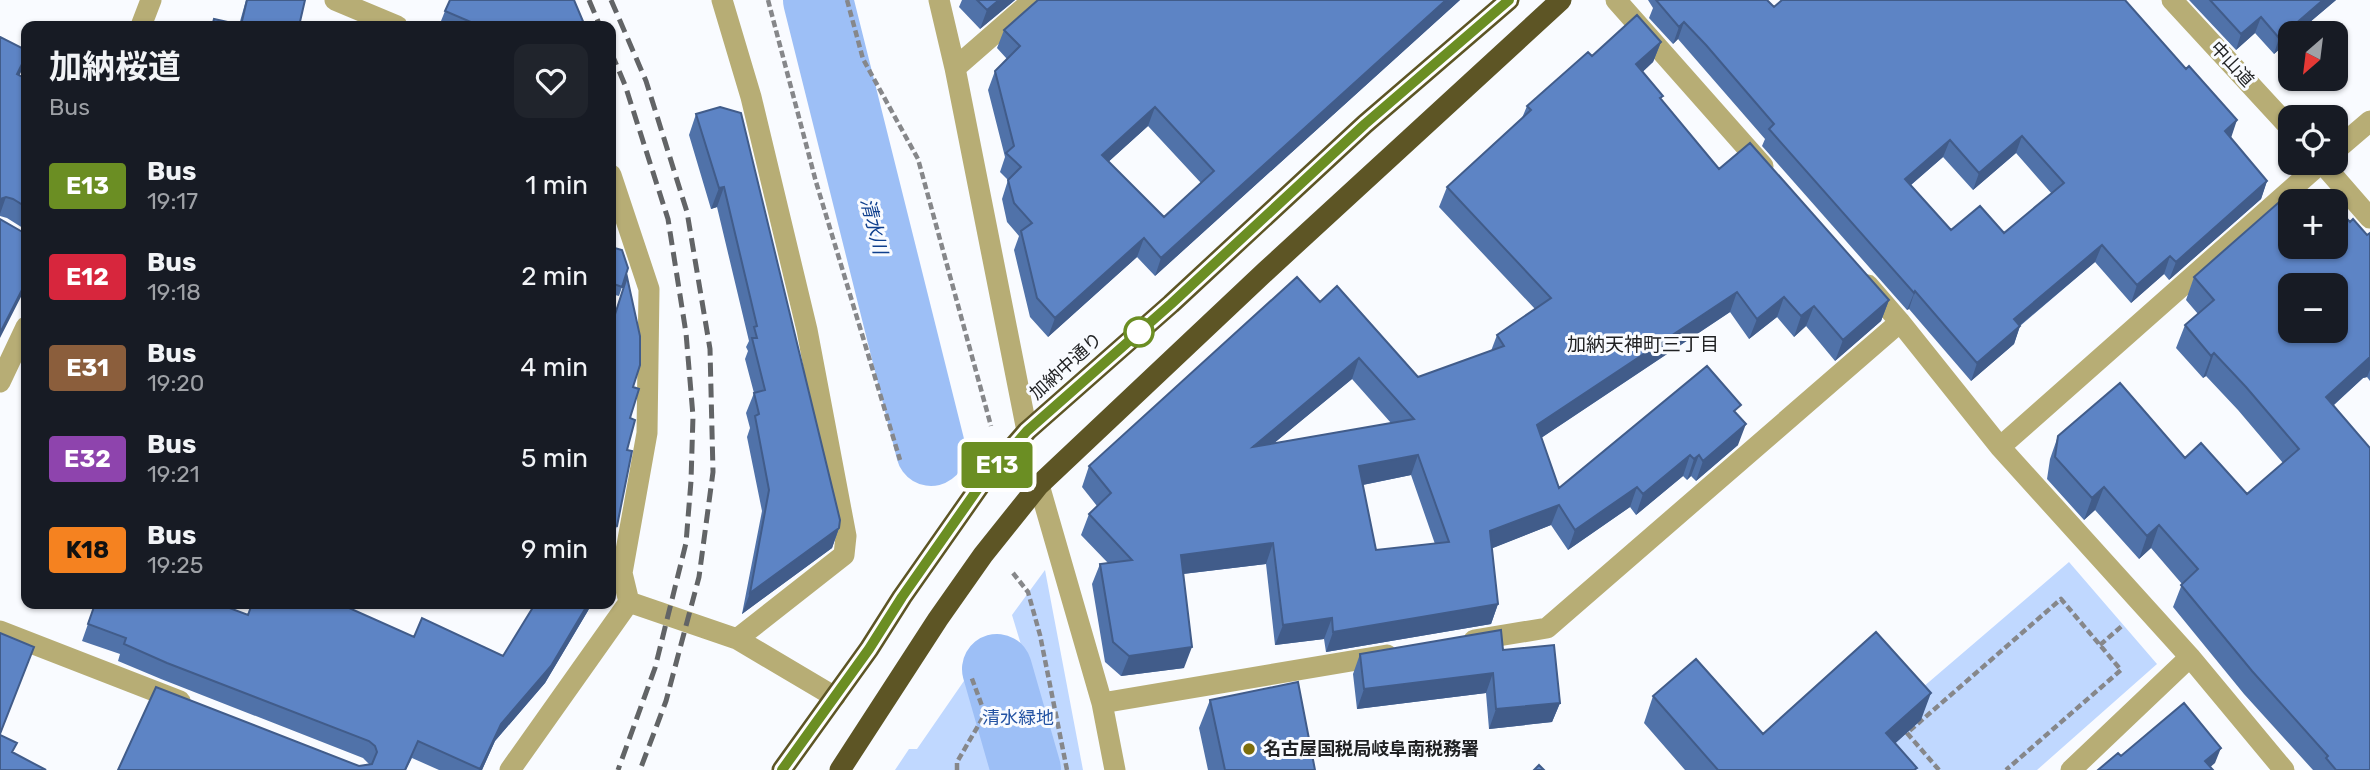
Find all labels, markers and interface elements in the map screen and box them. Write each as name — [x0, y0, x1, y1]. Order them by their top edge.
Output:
north arrow — [2278, 21, 2348, 91]
map controls — [2278, 21, 2348, 343]
street label: 中山道 — [2206, 37, 2258, 91]
button: heart — [514, 44, 588, 118]
text: 加納桜道 — [49, 47, 181, 86]
text: Bus — [49, 93, 90, 121]
button: locate — [2278, 105, 2348, 175]
text: Bus — [147, 156, 196, 187]
text: 1 min — [525, 170, 588, 201]
text: E13 — [66, 172, 109, 200]
text: 19:17 — [147, 187, 198, 215]
button: + — [2278, 189, 2348, 259]
water label: 清水川 — [856, 196, 893, 258]
text: Bus — [147, 247, 196, 278]
text: 2 min — [521, 261, 588, 292]
text: E12 — [66, 263, 109, 291]
button: − — [2278, 273, 2348, 343]
text: 19:18 — [147, 278, 201, 306]
unlabelled marker — [1124, 317, 1154, 347]
street label: 加納中通り — [1025, 328, 1107, 404]
district label: 加納天神町三丁目 — [1567, 333, 1719, 356]
text: Bus — [147, 338, 196, 369]
text: 4 min — [520, 352, 588, 383]
text: E31 — [66, 354, 109, 382]
text: 19:20 — [147, 369, 204, 397]
text: Bus — [147, 429, 196, 460]
line badge: E13 — [957, 442, 1037, 488]
text: 5 min — [521, 443, 588, 474]
text: E32 — [64, 445, 111, 473]
text: E13 — [976, 451, 1018, 479]
text: 19:21 — [147, 460, 200, 488]
text: Bus — [147, 520, 196, 551]
text: 9 min — [521, 534, 588, 565]
text: K18 — [66, 536, 109, 564]
text: 19:25 — [147, 551, 204, 579]
park label: 清水緑地 — [982, 707, 1054, 729]
place label: 名古屋国税局岐阜南税務署 — [1263, 738, 1479, 760]
marker: 名古屋国税局岐阜南税務署 — [1241, 741, 1257, 757]

